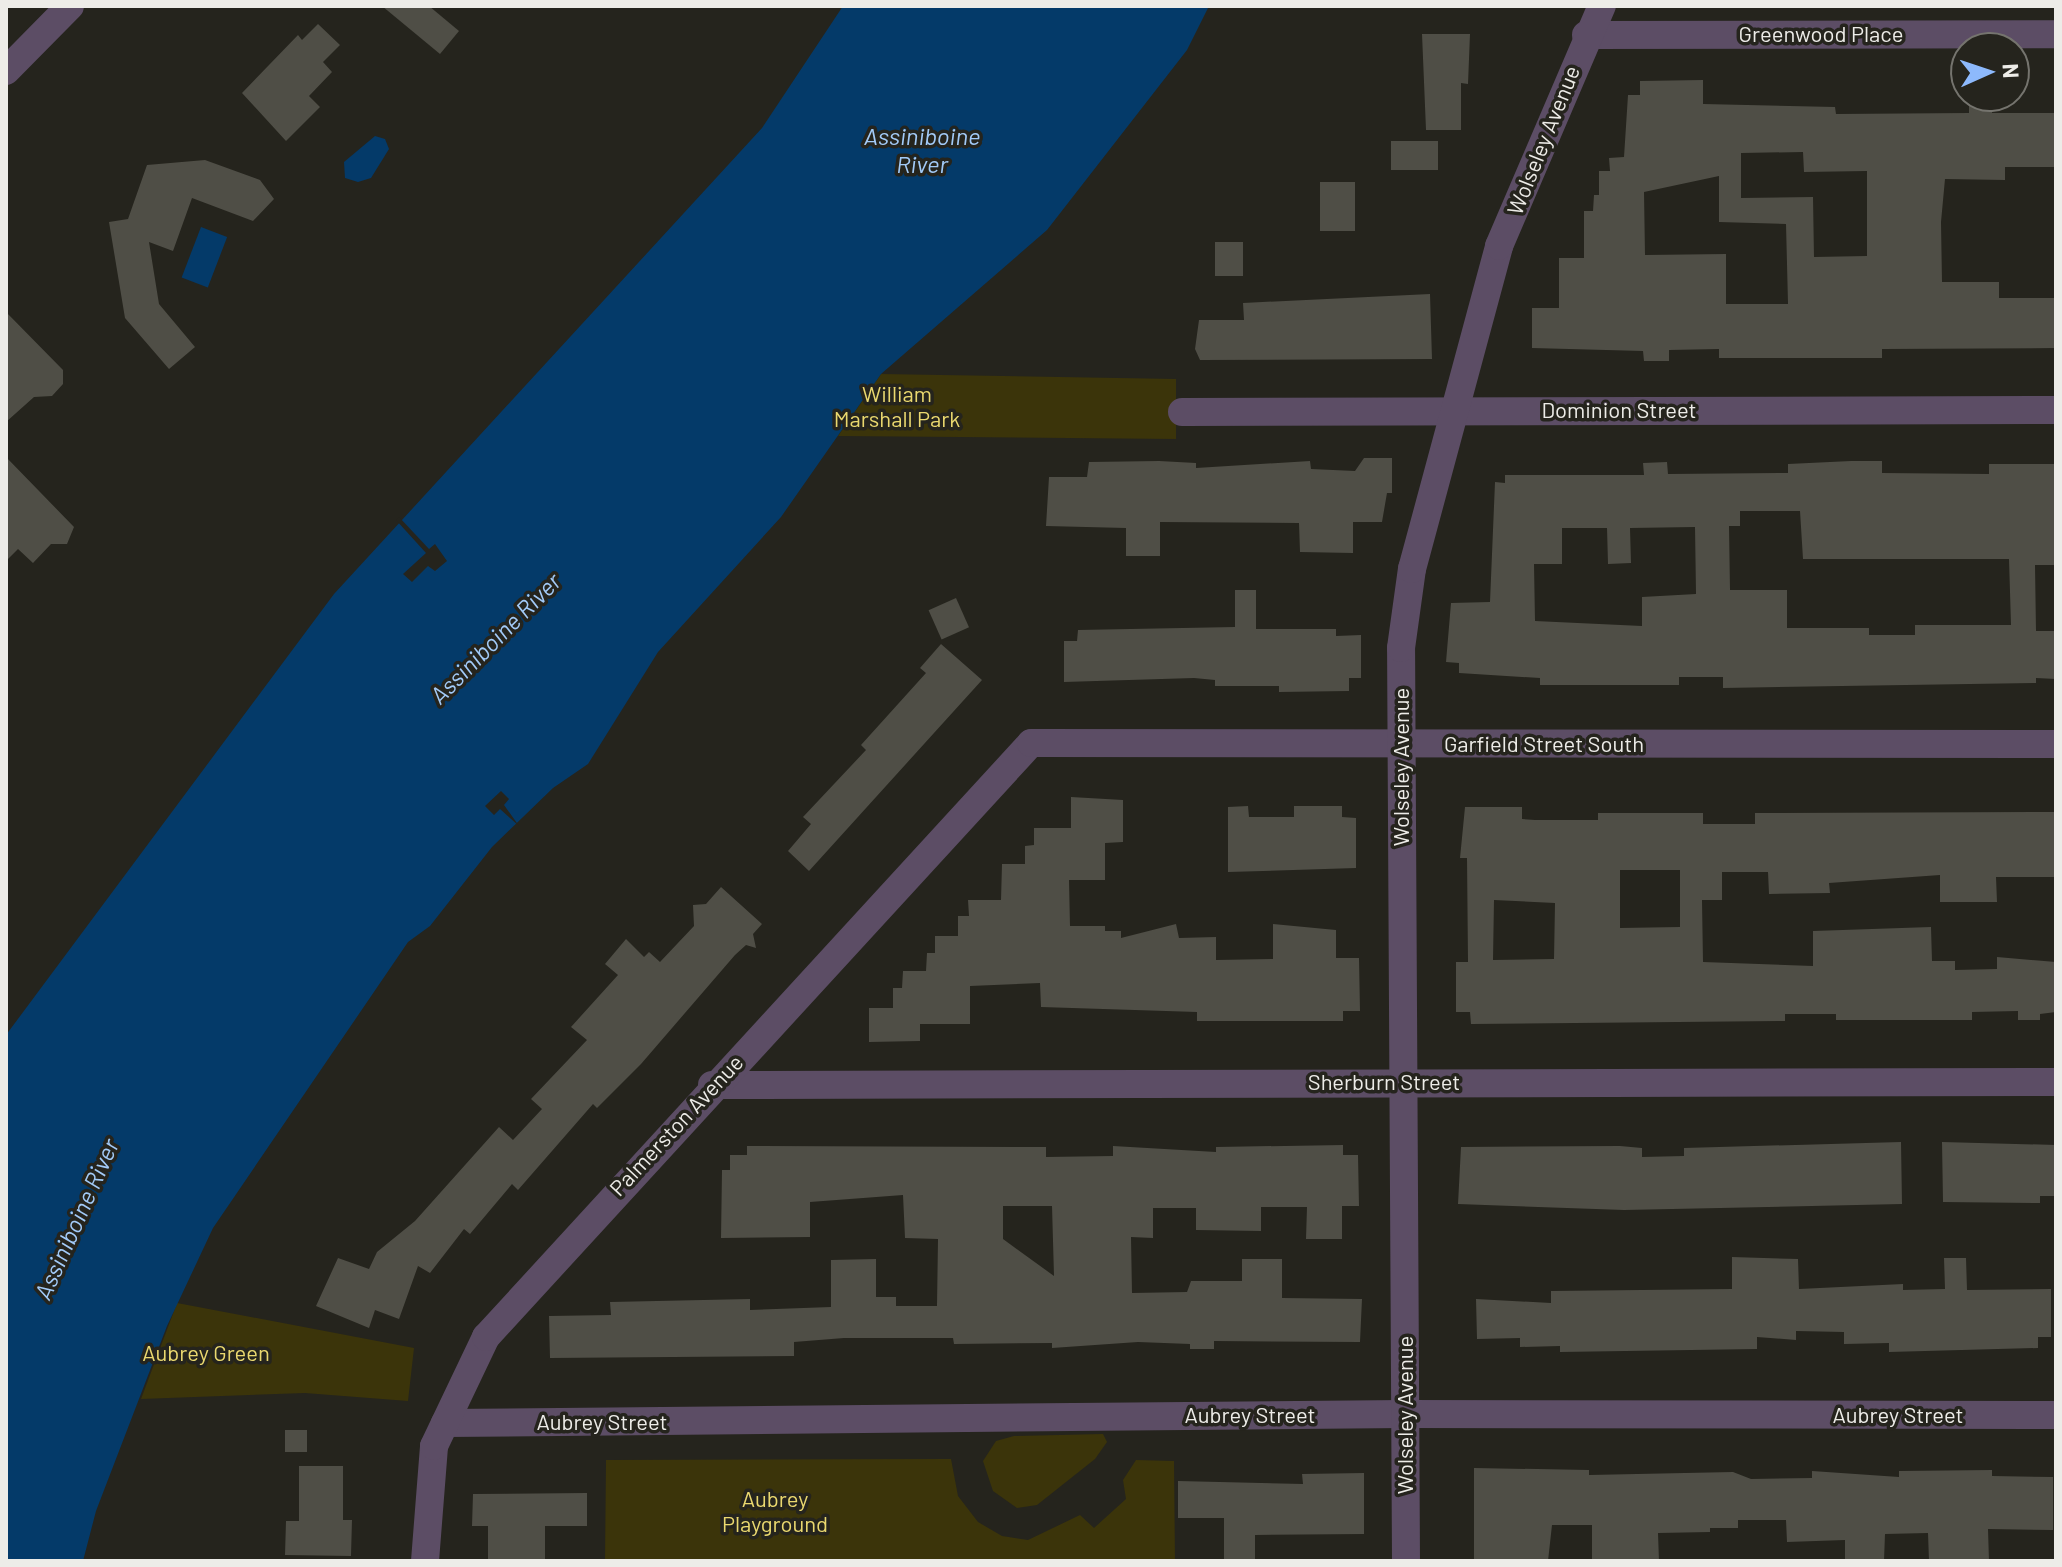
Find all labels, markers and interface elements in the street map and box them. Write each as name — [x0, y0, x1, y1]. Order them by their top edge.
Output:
street label: Greenwood Place — [1739, 21, 1903, 47]
north arrow — [1950, 32, 2030, 112]
street label: Wolseley Avenue — [1501, 62, 1585, 218]
text: N — [1999, 63, 2025, 79]
water label: Assiniboine River — [864, 122, 980, 178]
park label: William Marshall Park — [834, 380, 960, 432]
street label: Dominion Street — [1541, 397, 1697, 423]
water label: Assiniboine River — [424, 567, 566, 709]
street label: Wolseley Avenue — [1388, 688, 1414, 846]
street label: Garfield Street South — [1444, 731, 1644, 757]
street label: Palmerston Avenue — [604, 1049, 748, 1201]
street label: Sherburn Street — [1308, 1069, 1460, 1095]
water label: Assiniboine River — [28, 1134, 124, 1304]
street label: Wolseley Avenue — [1392, 1336, 1418, 1494]
park label: Aubrey Green — [142, 1340, 270, 1366]
street label: Aubrey Street — [1184, 1402, 1316, 1428]
street label: Aubrey Street — [1832, 1402, 1964, 1428]
street label: Aubrey Street — [536, 1409, 668, 1435]
park label: Aubrey Playground — [722, 1485, 828, 1536]

